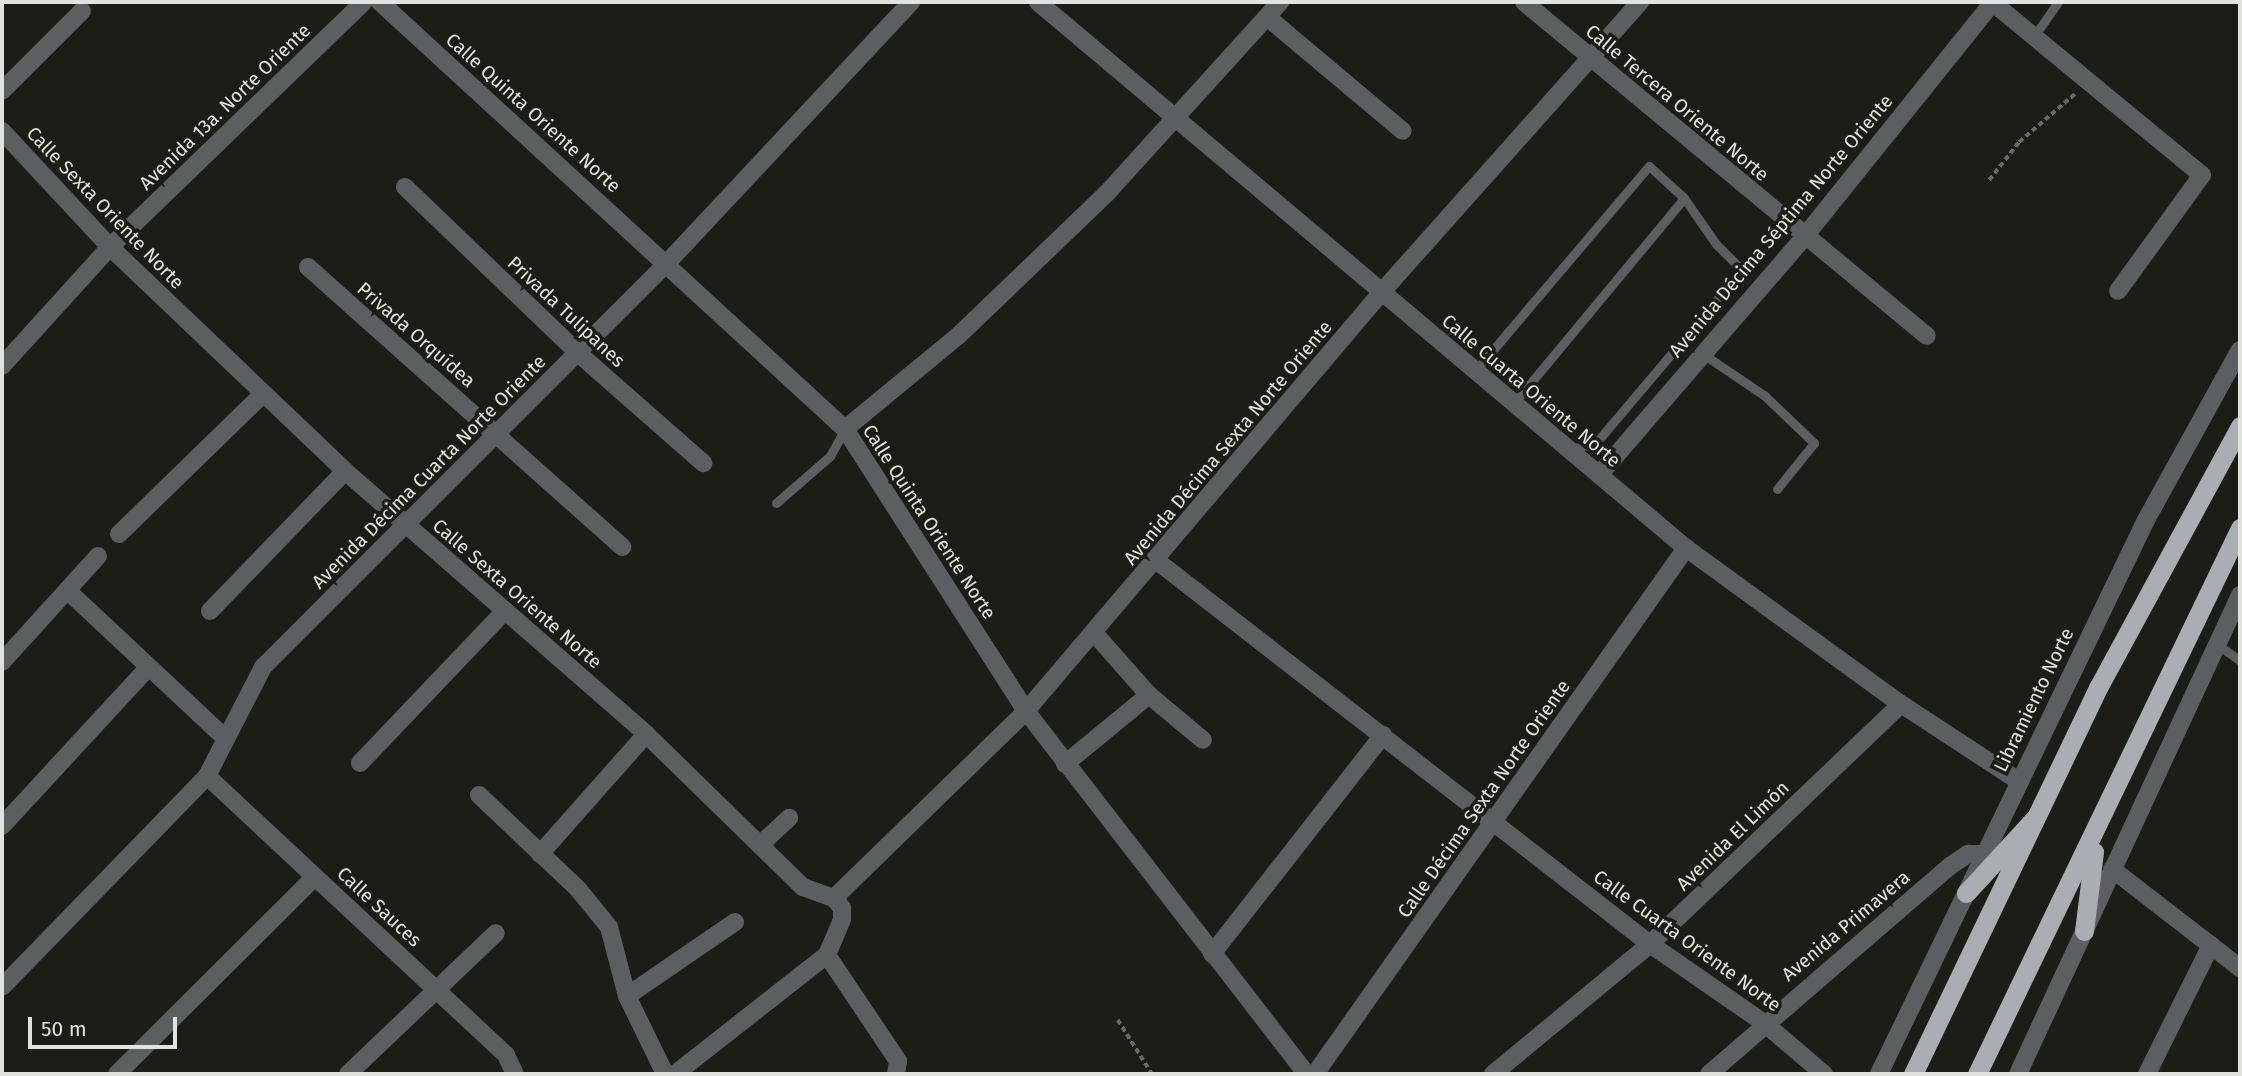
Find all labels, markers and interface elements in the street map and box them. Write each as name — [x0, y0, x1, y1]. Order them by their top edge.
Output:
street label: Avenida 13a. Norte Oriente — [135, 19, 315, 195]
street label: Calle Tercera Oriente Norte — [1581, 20, 1773, 186]
street label: Calle Quinta Oriente Norte — [441, 28, 625, 198]
street label: Avenida Décima Séptima Norte Oriente — [1664, 90, 1898, 362]
street label: Calle Sexta Oriente Norte — [22, 122, 188, 294]
street label: Privada Tulipanes — [503, 252, 629, 372]
street label: Privada Orquídea — [352, 278, 480, 392]
street label: Calle Cuarta Oriente Norte — [1437, 310, 1625, 472]
street label: Avenida Décima Sexta Norte Oriente — [1119, 316, 1337, 570]
street label: Avenida Décima Cuarta Norte Oriente — [307, 350, 551, 594]
street label: Calle Quinta Oriente Norte — [858, 420, 1000, 624]
street label: Calle Sexta Oriente Norte — [428, 514, 606, 674]
street label: Libramiento Norte — [1989, 624, 2079, 776]
street label: Calle Décima Sexta Norte Oriente — [1393, 676, 1575, 922]
street label: Avenida El Limón — [1672, 776, 1794, 896]
street label: Calle Sauces — [332, 862, 426, 952]
street label: Calle Cuarta Oriente Norte — [1589, 865, 1785, 1017]
street label: Avenida Primavera — [1777, 866, 1915, 986]
scale bar — [32, 1002, 180, 1046]
text: 50 m — [41, 1016, 87, 1042]

